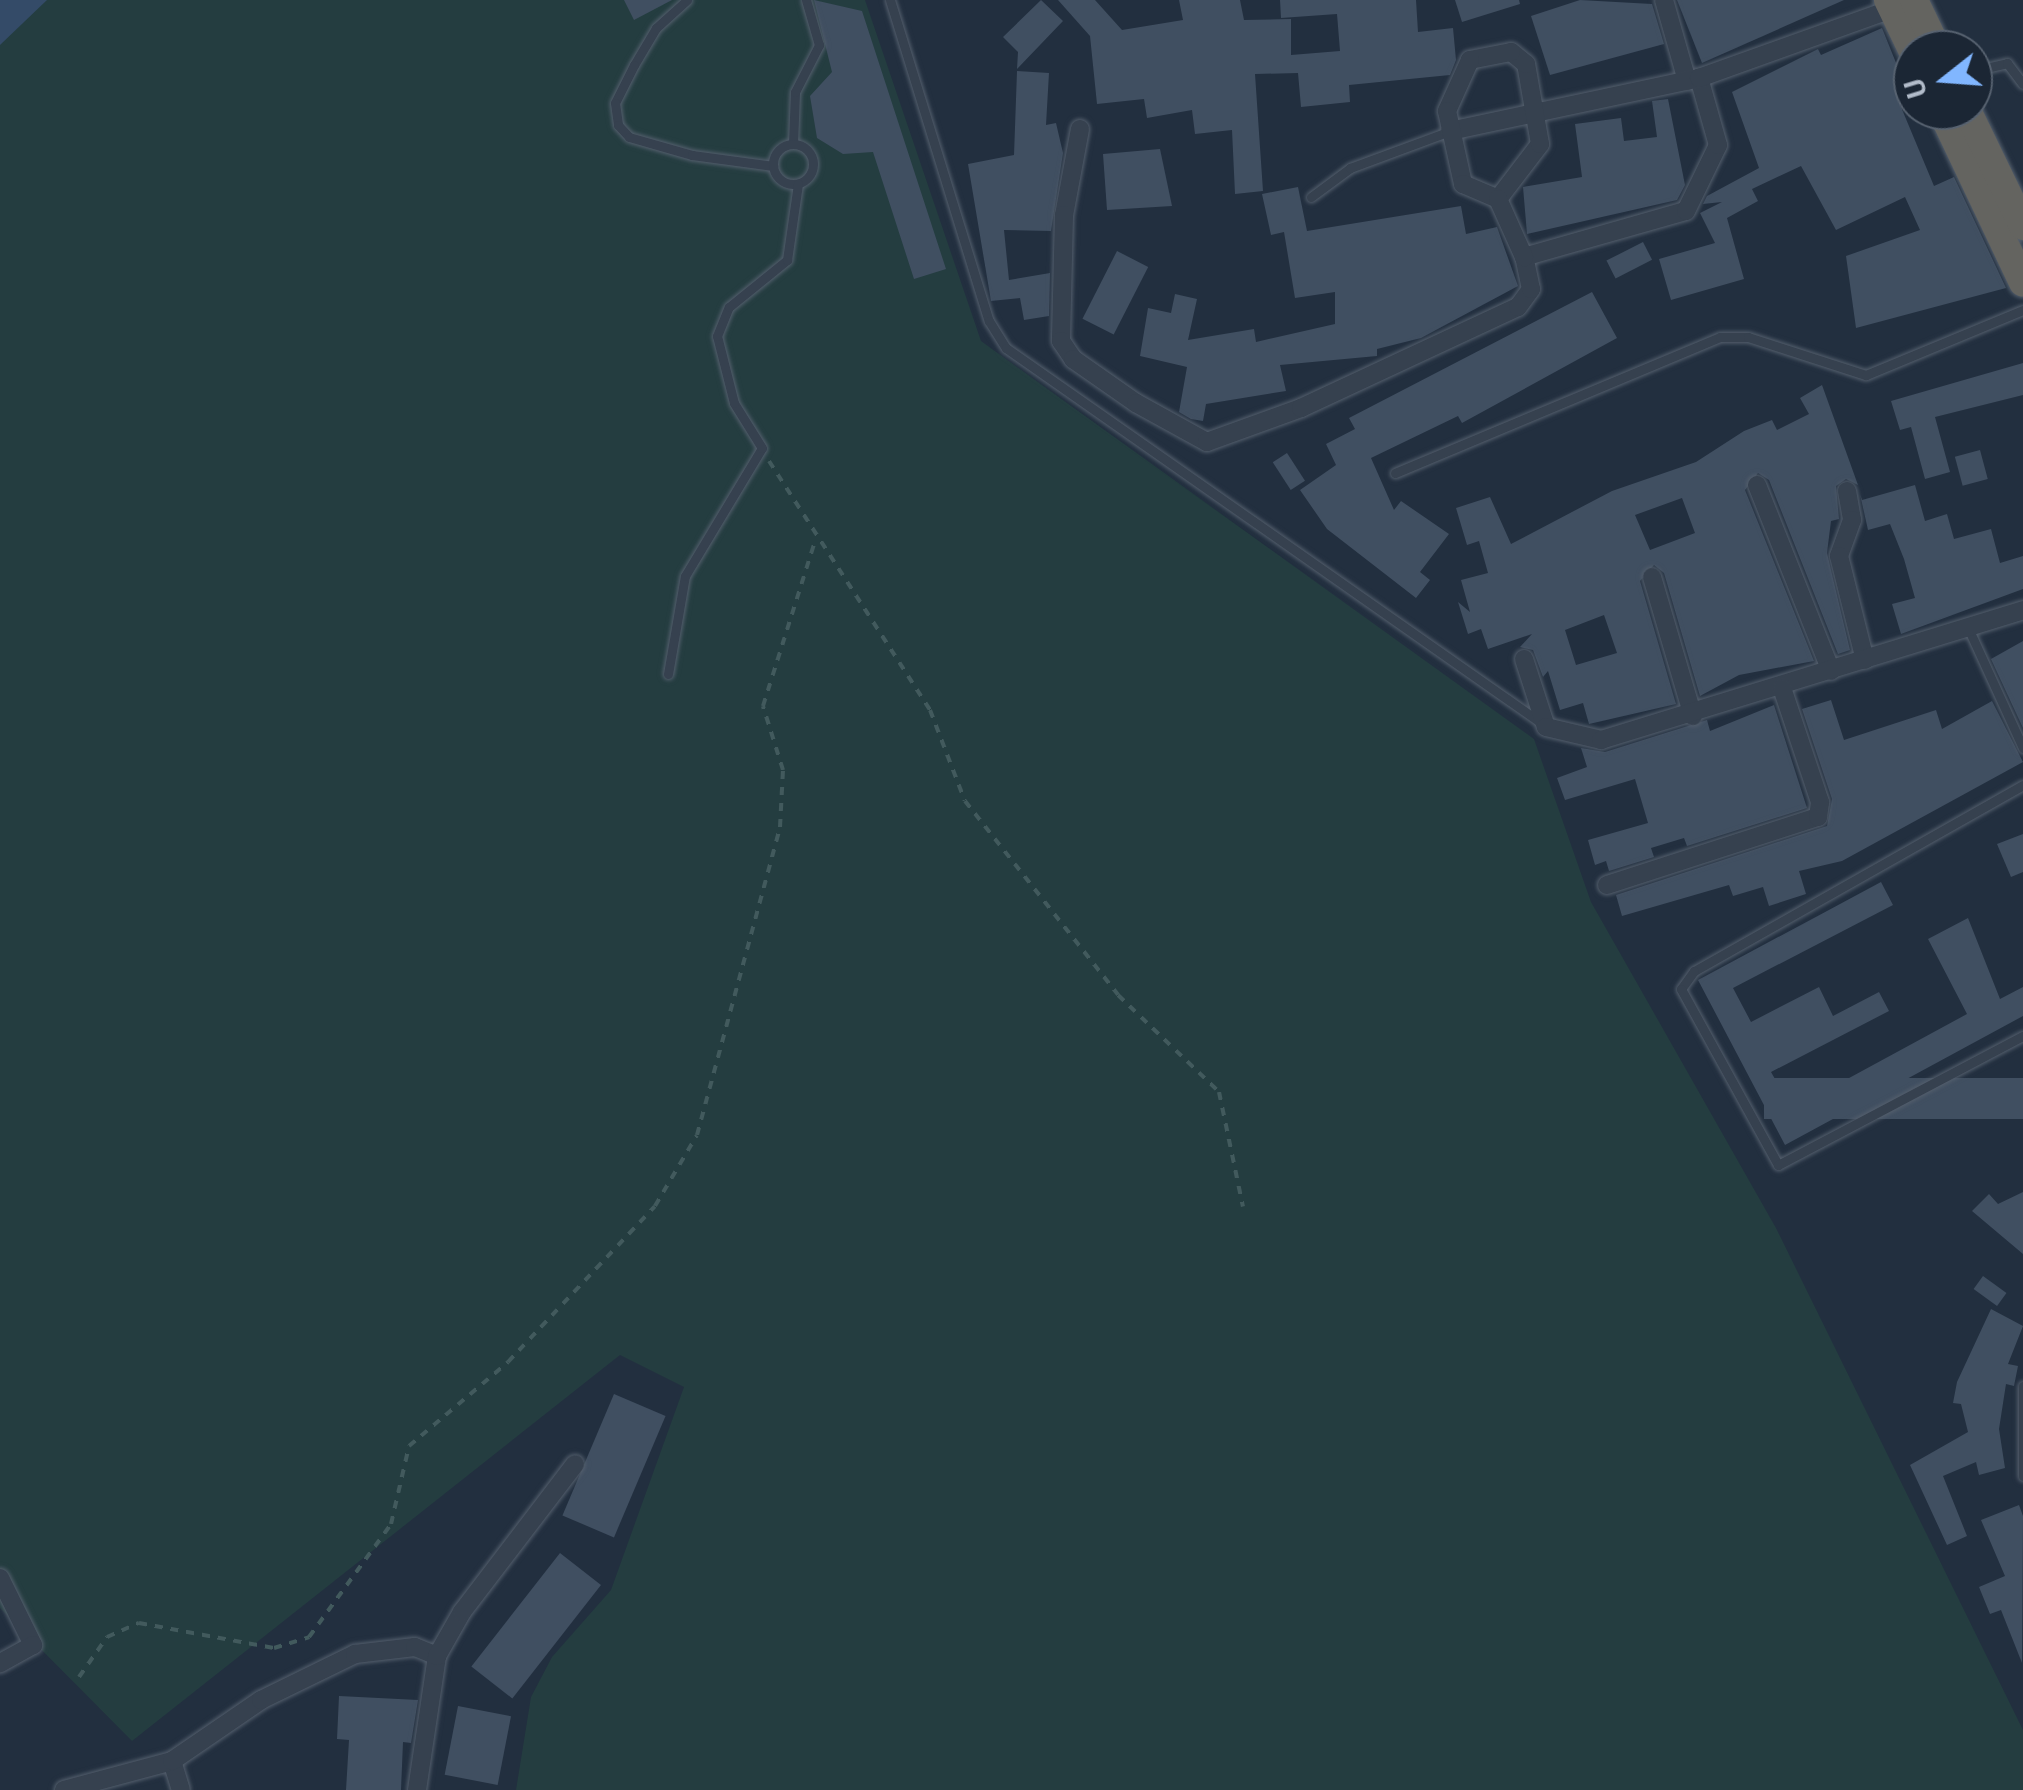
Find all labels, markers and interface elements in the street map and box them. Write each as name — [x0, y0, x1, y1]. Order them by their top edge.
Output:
north arrow — [1893, 30, 1993, 130]
text: U — [1897, 75, 1934, 102]

